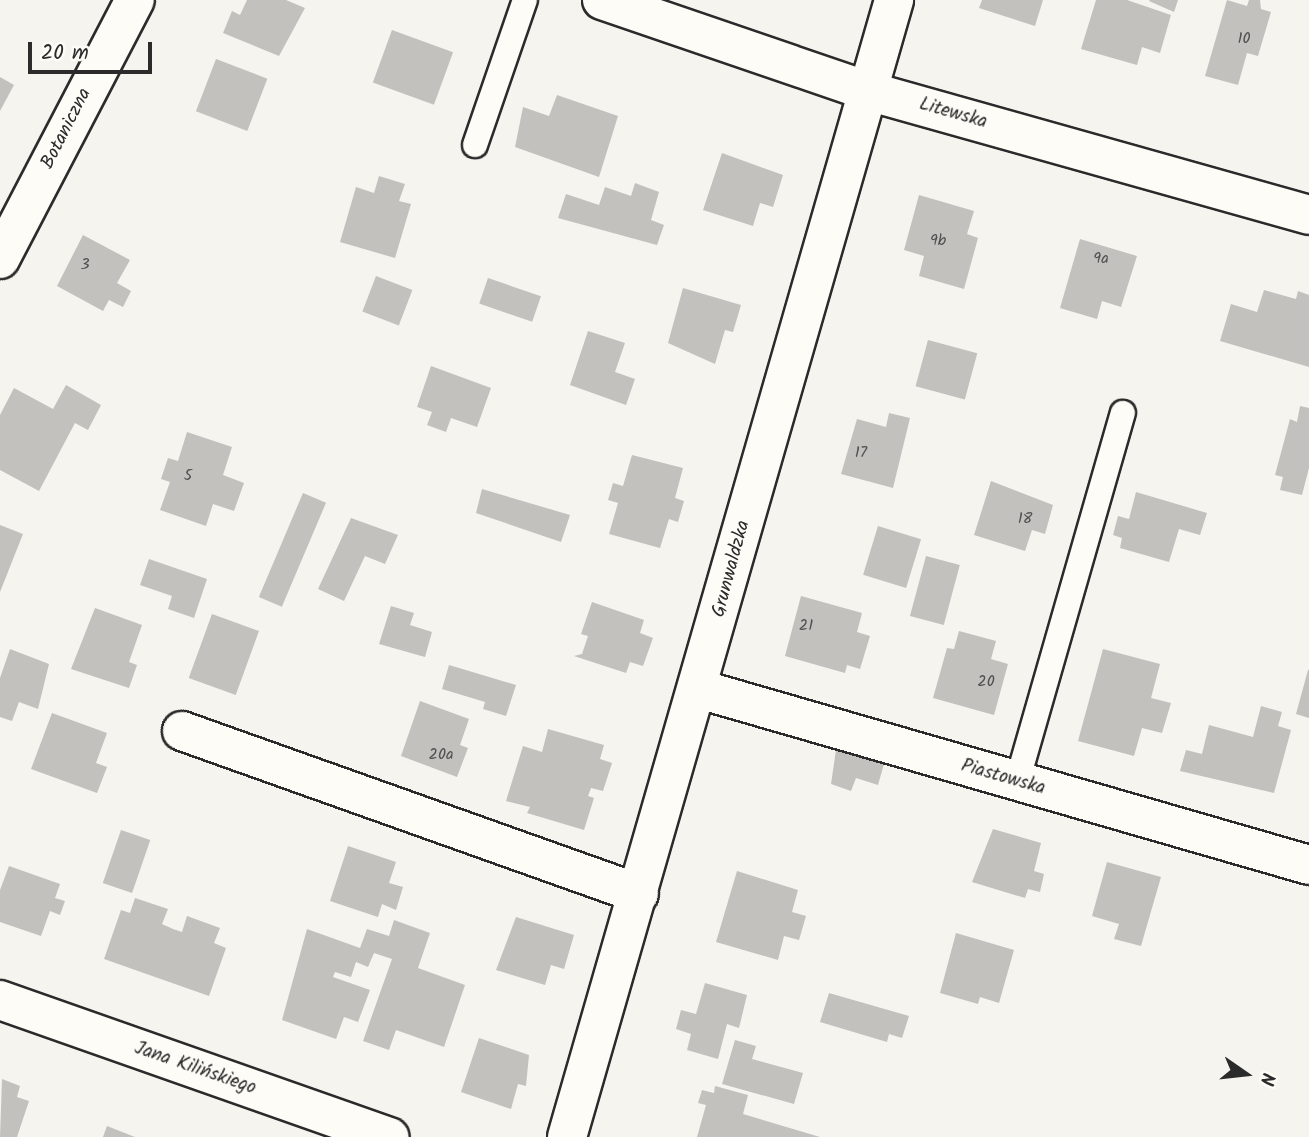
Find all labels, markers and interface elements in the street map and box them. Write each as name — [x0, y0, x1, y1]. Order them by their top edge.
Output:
scale bar — [32, 28, 156, 72]
house number: 10 — [1237, 29, 1251, 49]
text: 20 m — [41, 37, 89, 70]
street label: Botaniczna — [37, 85, 97, 173]
street label: Litewska — [916, 93, 990, 135]
house number: 9b — [930, 231, 946, 251]
house number: 9a — [1093, 249, 1109, 269]
house number: 3 — [80, 255, 90, 275]
house number: 17 — [855, 443, 867, 463]
house number: 5 — [184, 466, 192, 486]
house number: 18 — [1018, 509, 1032, 529]
street label: Grunwaldzka — [708, 518, 756, 620]
house number: 21 — [799, 616, 813, 636]
house number: 20 — [977, 672, 995, 692]
house number: 20a — [429, 745, 453, 765]
street label: Piastowska — [958, 755, 1048, 801]
street label: Jana Kilińskiego — [131, 1038, 259, 1100]
north arrow — [1211, 1039, 1281, 1109]
text: N — [1250, 1070, 1282, 1089]

